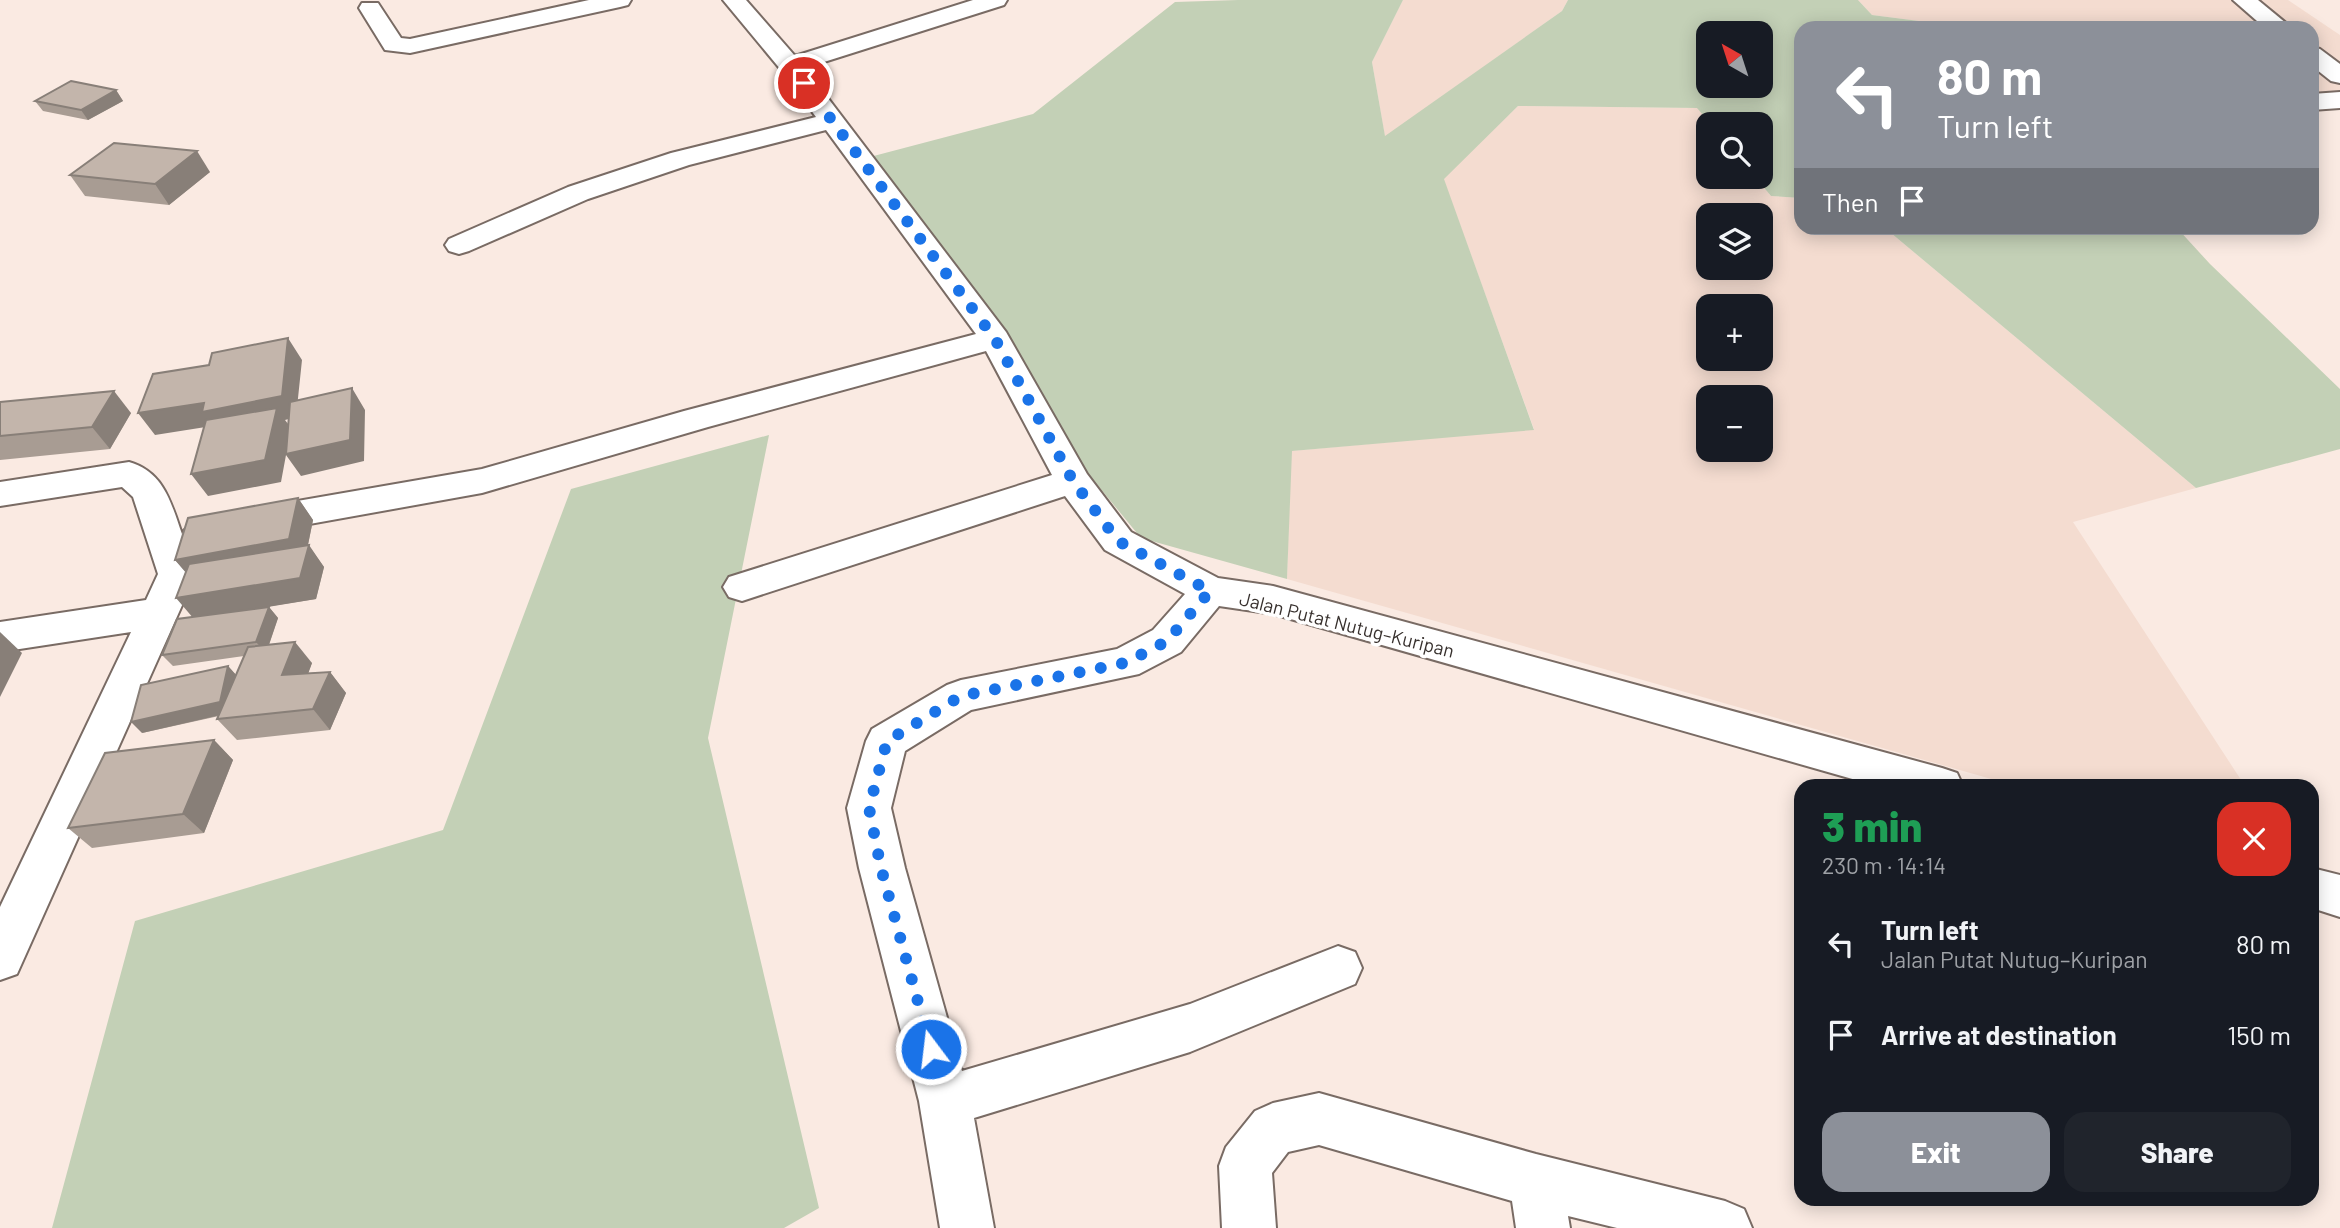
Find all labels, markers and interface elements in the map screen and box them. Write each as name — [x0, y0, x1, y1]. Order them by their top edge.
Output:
north arrow — [1696, 21, 1773, 98]
map controls — [1696, 21, 1773, 462]
text: 80 m — [1937, 46, 2042, 105]
icon: left — [1822, 49, 1913, 140]
pin — [774, 53, 834, 113]
icon: arrive — [785, 64, 823, 102]
text: Turn left — [1937, 106, 2054, 144]
button: search — [1696, 112, 1773, 189]
icon: arrive — [1893, 182, 1931, 220]
text: Then — [1822, 186, 1879, 217]
button: layers — [1696, 203, 1773, 280]
button: + — [1696, 294, 1773, 371]
button: − — [1696, 385, 1773, 462]
street label: Jalan Putat Nutug–Kuripan — [1237, 586, 1457, 662]
text: 3 min — [1822, 800, 1922, 850]
button: close — [2217, 802, 2291, 876]
text: 230 m · 14:14 — [1822, 851, 1946, 879]
text: Turn left — [1881, 914, 1979, 945]
icon: left — [1822, 925, 1860, 963]
text: 80 m — [2236, 928, 2291, 959]
text: Jalan Putat Nutug–Kuripan — [1881, 945, 2148, 973]
position arrow — [894, 1012, 968, 1086]
icon: arrive — [1822, 1016, 1860, 1054]
text: Arrive at destination — [1881, 1019, 2117, 1050]
text: 150 m — [2227, 1019, 2291, 1050]
button: Exit — [1822, 1112, 2050, 1192]
button: Share — [2064, 1112, 2291, 1192]

